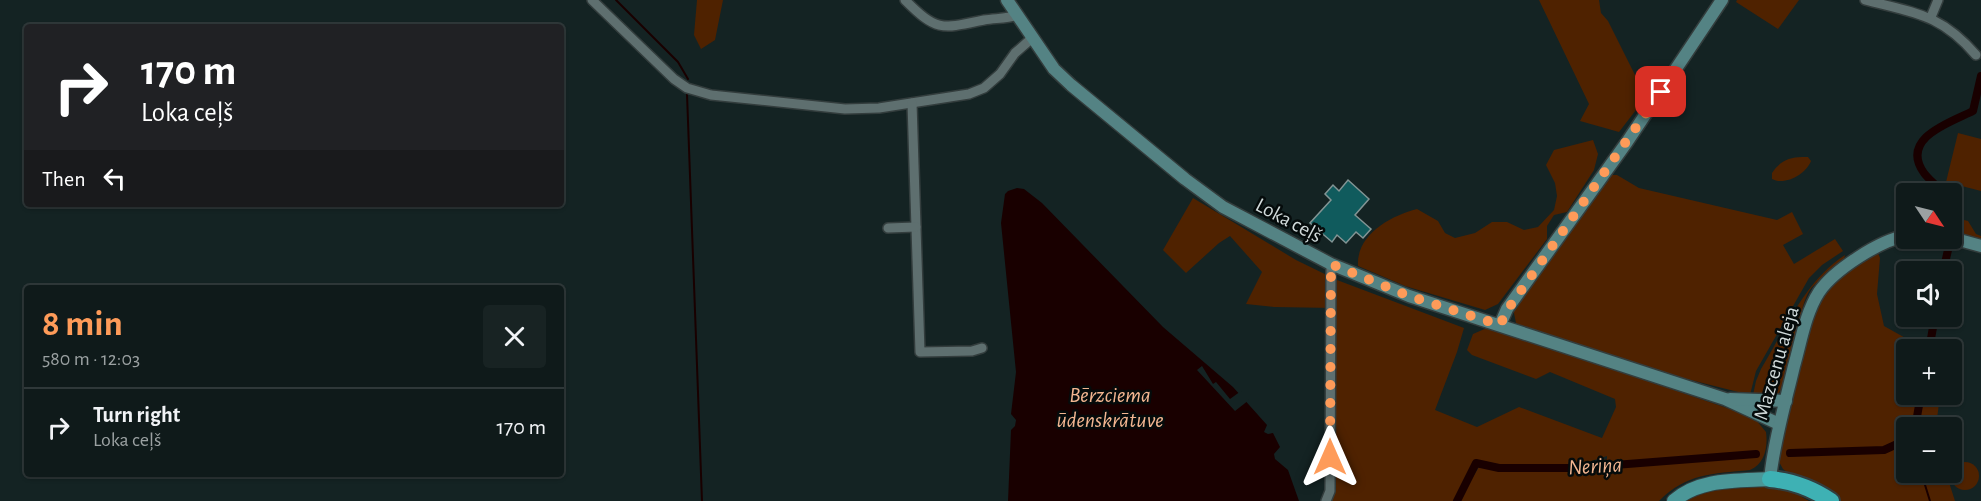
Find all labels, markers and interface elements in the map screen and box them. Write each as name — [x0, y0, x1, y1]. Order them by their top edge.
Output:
icon: right — [42, 48, 120, 126]
text: 170 m — [141, 50, 236, 92]
pin — [1635, 66, 1686, 117]
icon: arrive — [1644, 75, 1677, 108]
text: Loka ceļš — [141, 99, 233, 126]
icon: left — [98, 162, 131, 195]
text: Then — [42, 168, 86, 190]
north arrow — [1896, 183, 1962, 249]
map controls — [1896, 183, 1962, 483]
street label: Loka ceļš — [1251, 194, 1325, 248]
button: sound — [1896, 261, 1962, 327]
street label: Mazcenu aleja — [1750, 304, 1803, 422]
button: close — [483, 305, 546, 368]
text: 8 min — [42, 306, 123, 342]
button: + — [1896, 339, 1962, 405]
text: 580 m · 12:03 — [42, 349, 140, 369]
water label: Bērzciema ūdenskrātuve — [1056, 384, 1164, 431]
text: Turn right — [93, 404, 180, 426]
icon: right — [42, 411, 75, 444]
text: 170 m — [496, 416, 546, 438]
button: − — [1896, 417, 1962, 483]
position arrow — [1298, 425, 1362, 489]
text: Loka ceļš — [93, 430, 161, 450]
water label: Neriņa — [1567, 454, 1623, 480]

